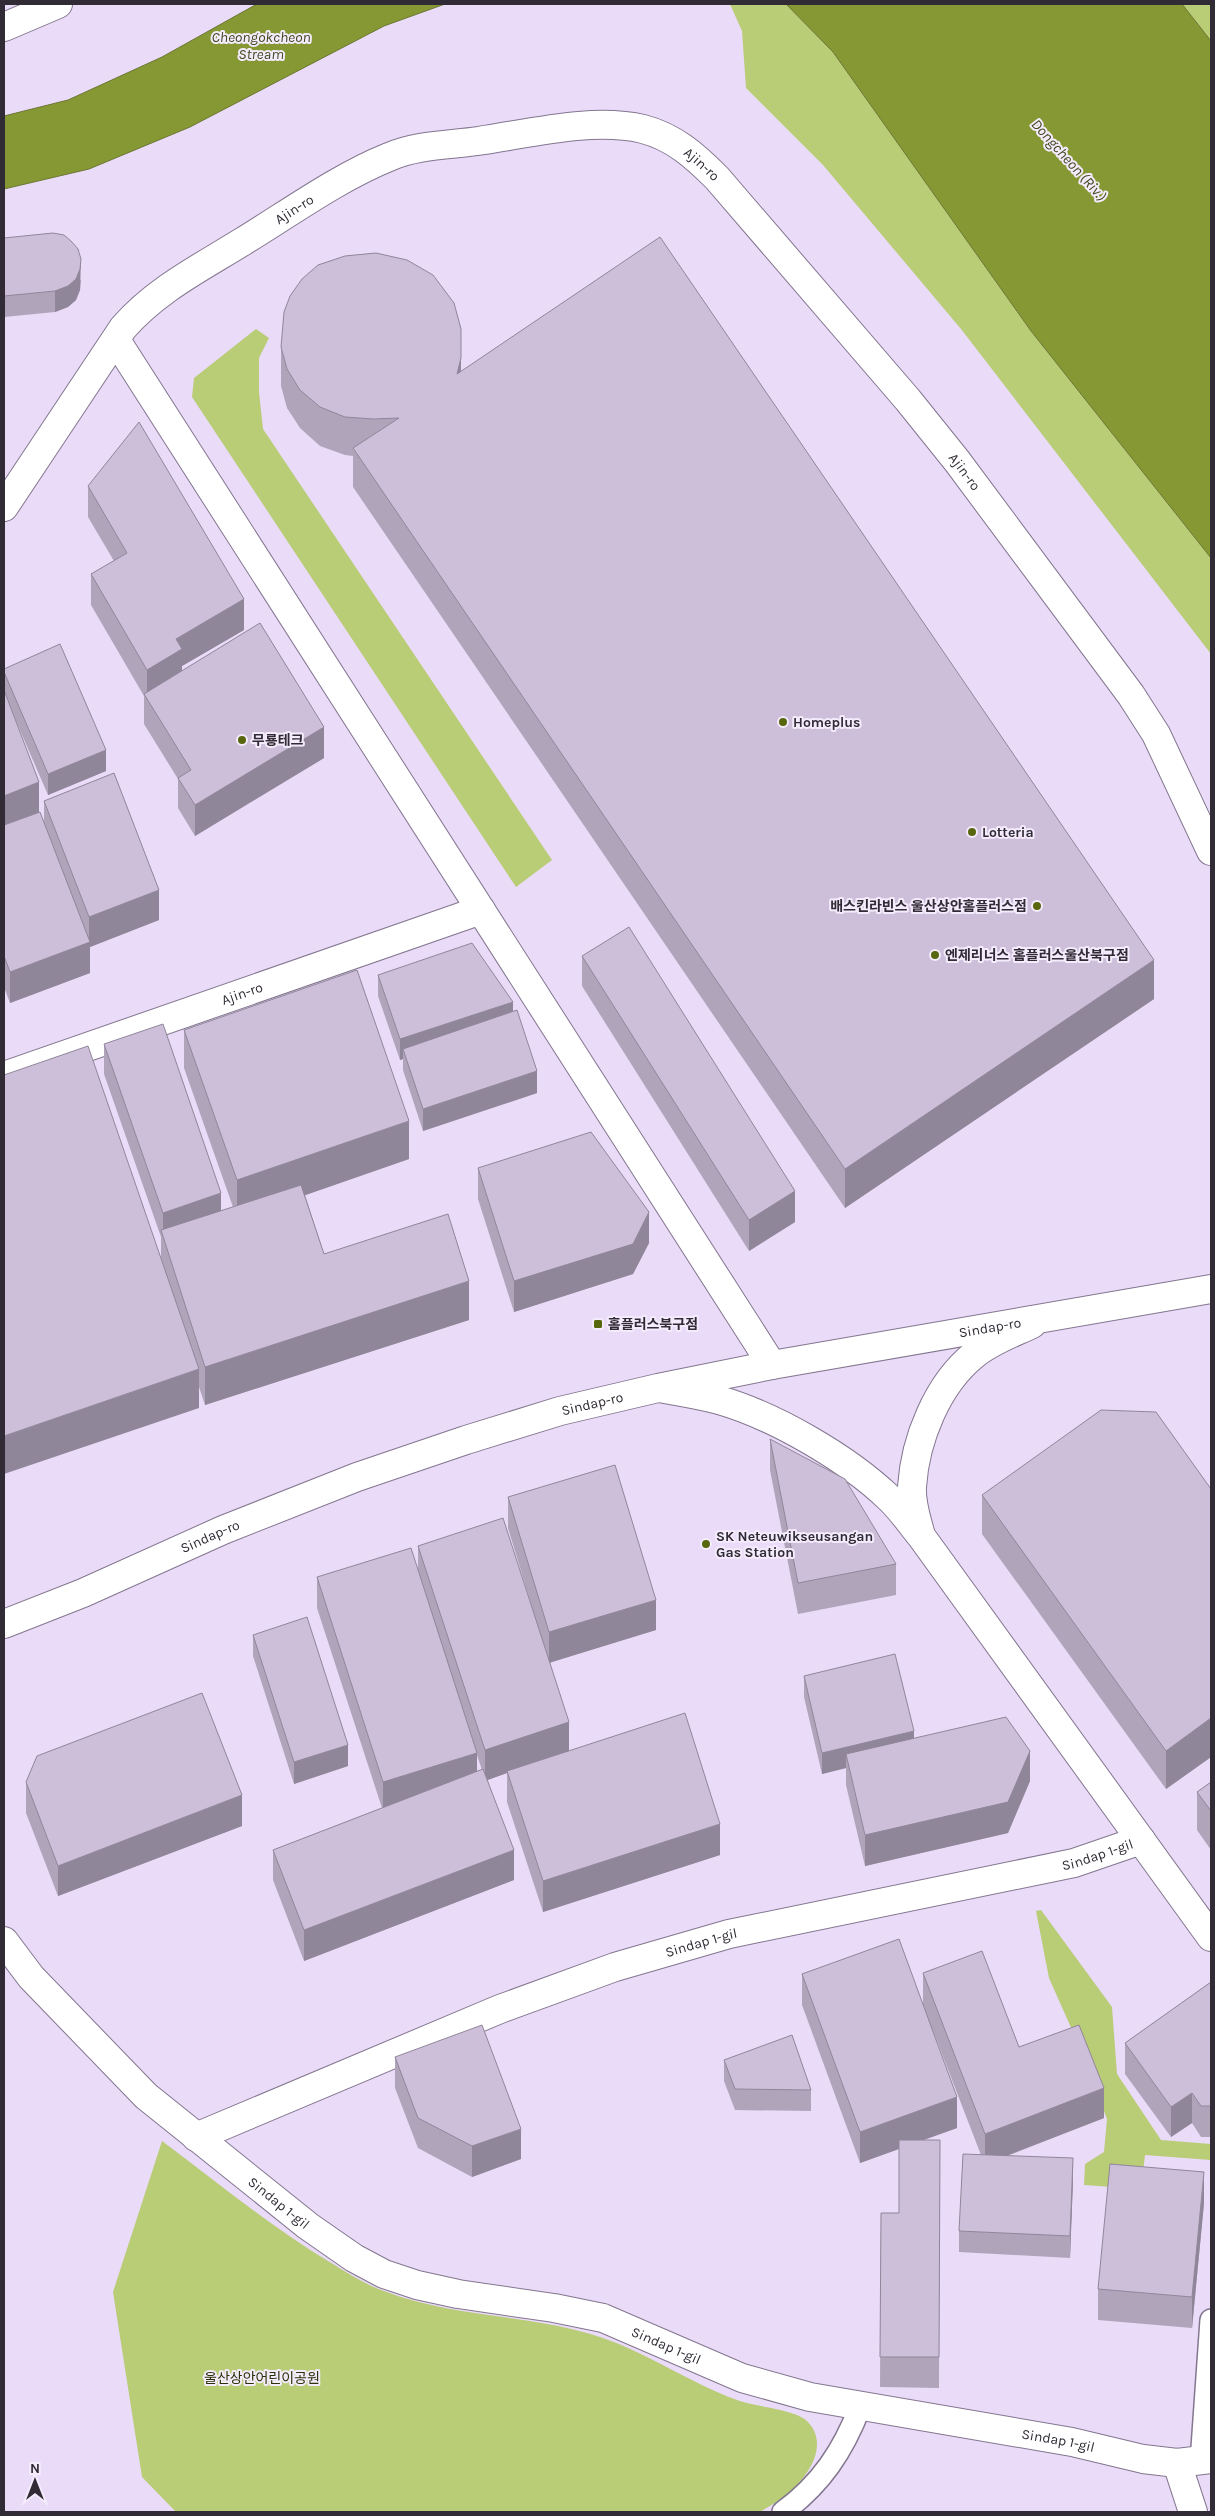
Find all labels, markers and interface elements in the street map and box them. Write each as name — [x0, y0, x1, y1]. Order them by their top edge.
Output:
water label: Cheongokcheon Stream — [211, 28, 311, 63]
water label: Dongcheon (Riv.) — [1028, 115, 1111, 205]
street label: Ajin-ro — [680, 144, 723, 185]
street label: Ajin-ro — [272, 191, 317, 228]
street label: Ajin-ro — [945, 450, 984, 494]
place label: Homeplus — [793, 714, 860, 731]
marker: Homeplus — [777, 716, 789, 728]
place label: 무룡테크 — [252, 732, 304, 749]
marker: 무룡테크 — [236, 734, 248, 746]
place label: Lotteria — [982, 824, 1034, 841]
marker: Lotteria — [966, 826, 978, 838]
place label: 배스킨라빈스 울산상안홈플러스점 — [830, 898, 1027, 915]
marker: 배스킨라빈스 울산상안홈플러스점 — [1031, 900, 1043, 912]
place label: 엔제리너스 홈플러스울산북구점 — [945, 947, 1129, 964]
marker: 엔제리너스 홈플러스울산북구점 — [929, 949, 941, 961]
street label: Ajin-ro — [219, 979, 265, 1009]
street label: Sindap-ro — [957, 1314, 1022, 1342]
place label: 홈플러스북구점 — [608, 1316, 698, 1333]
marker: 홈플러스북구점 — [592, 1318, 604, 1330]
street label: Sindap-ro — [560, 1388, 625, 1419]
street label: Sindap-ro — [178, 1516, 242, 1557]
place label: SK Neteuwikseusangan Gas Station — [716, 1528, 873, 1561]
marker: SK Neteuwikseusangan Gas Station — [700, 1538, 712, 1550]
street label: Sindap 1-gil — [1060, 1835, 1135, 1874]
street label: Sindap 1-gil — [663, 1925, 739, 1961]
street label: Sindap 1-gil — [244, 2173, 313, 2233]
street label: Sindap 1-gil — [629, 2323, 704, 2368]
park label: 울산상안어린이공원 — [204, 2370, 320, 2387]
street label: Sindap 1-gil — [1020, 2425, 1096, 2456]
north arrow — [10, 2456, 60, 2506]
text: N — [30, 2460, 40, 2477]

